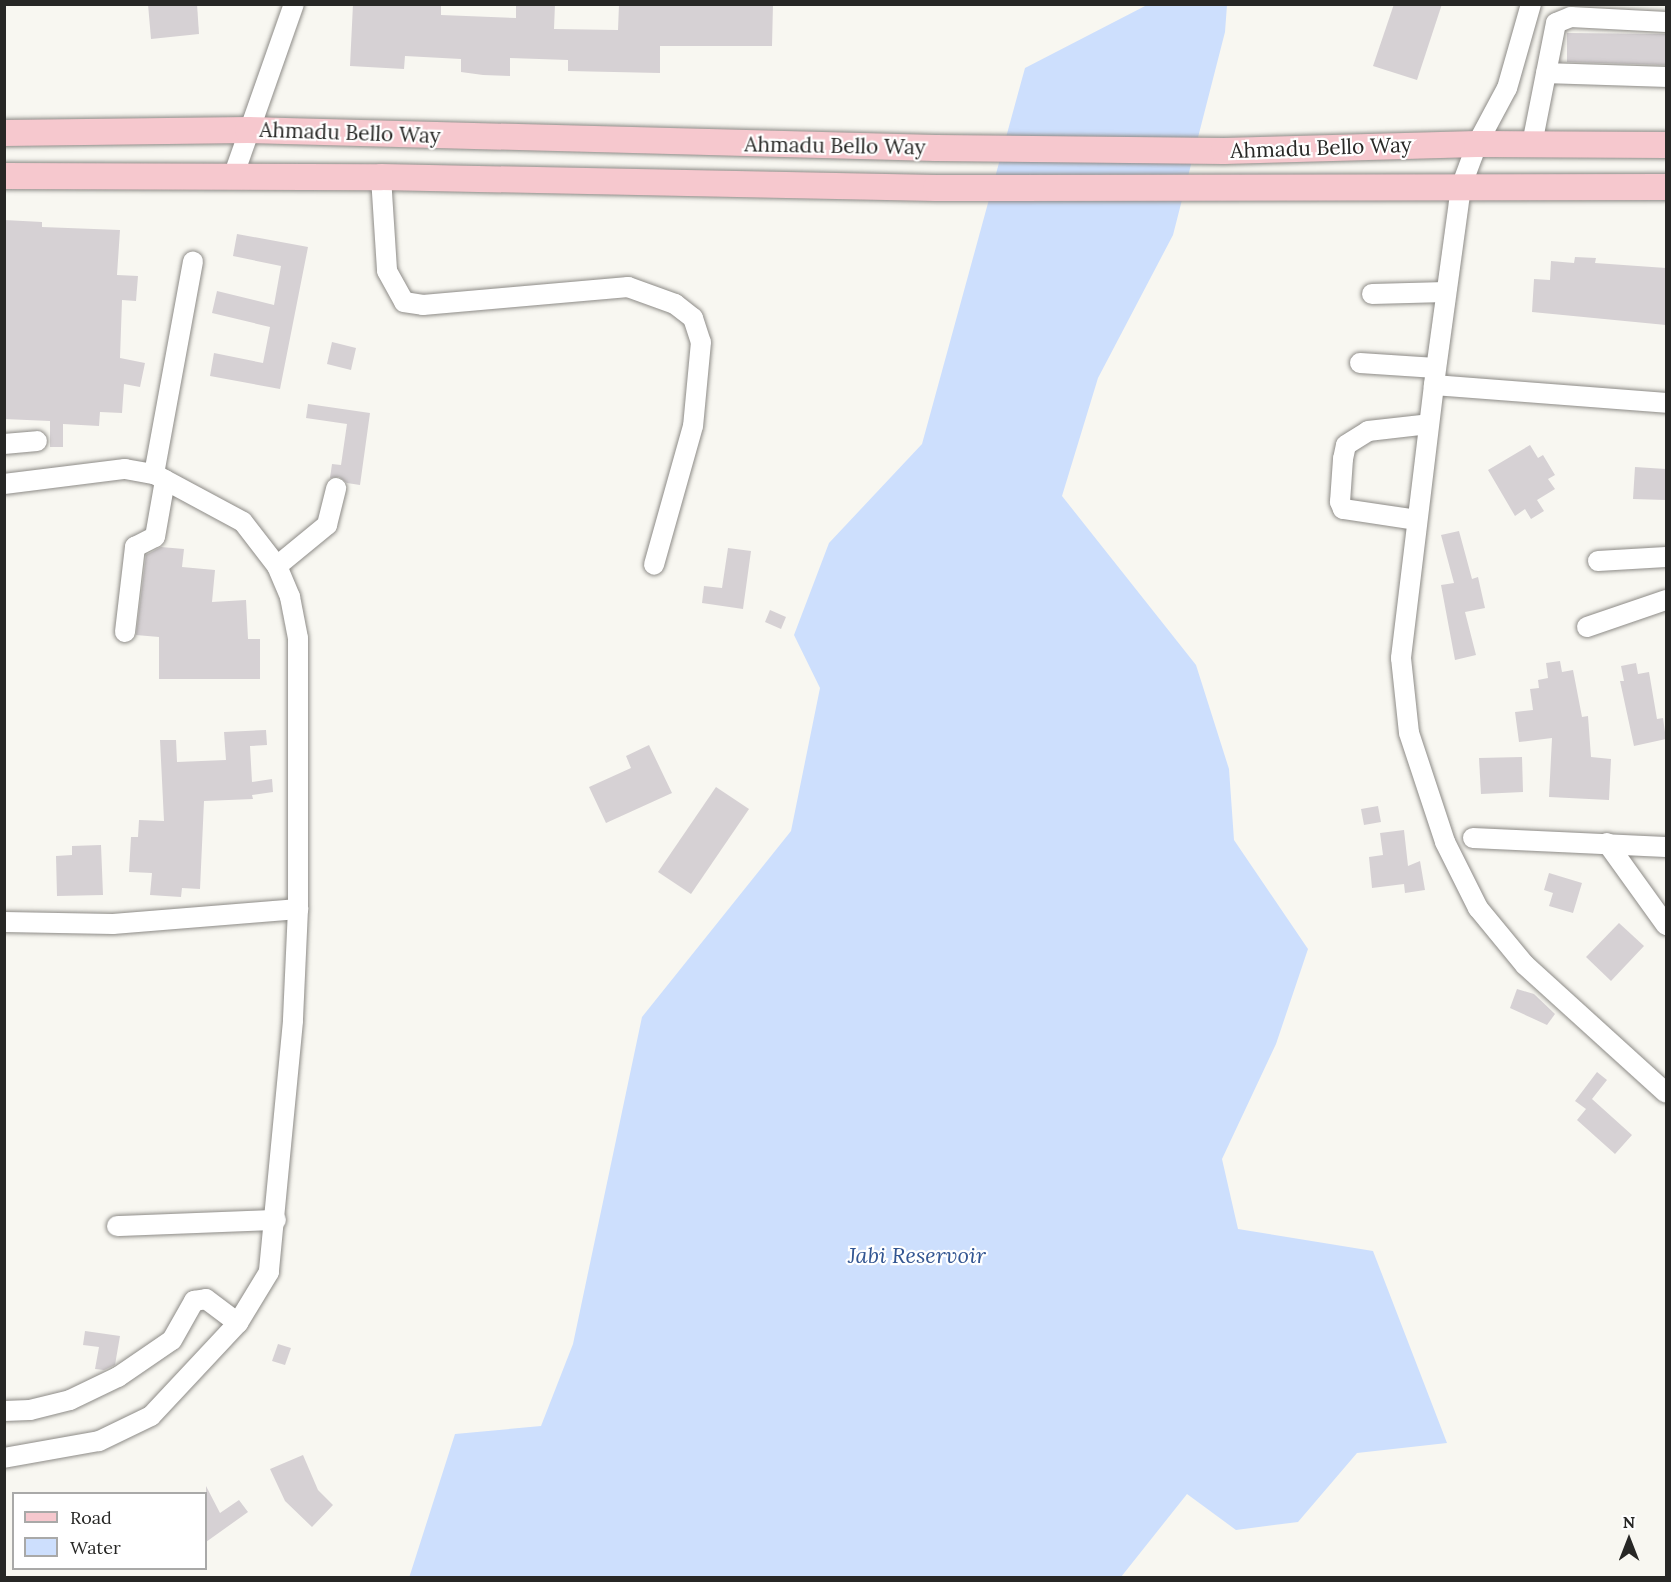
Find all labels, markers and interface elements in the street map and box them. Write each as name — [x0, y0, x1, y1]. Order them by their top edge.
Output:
street label: Ahmadu Bello Way — [259, 117, 441, 149]
street label: Ahmadu Bello Way — [744, 132, 926, 160]
street label: Ahmadu Bello Way — [1230, 132, 1412, 164]
water label: Jabi Reservoir — [848, 1243, 986, 1269]
legend — [12, 1492, 207, 1570]
text: Road — [70, 1506, 112, 1529]
north arrow — [1599, 1510, 1659, 1570]
text: N — [1623, 1512, 1635, 1532]
text: Water — [70, 1536, 121, 1559]

